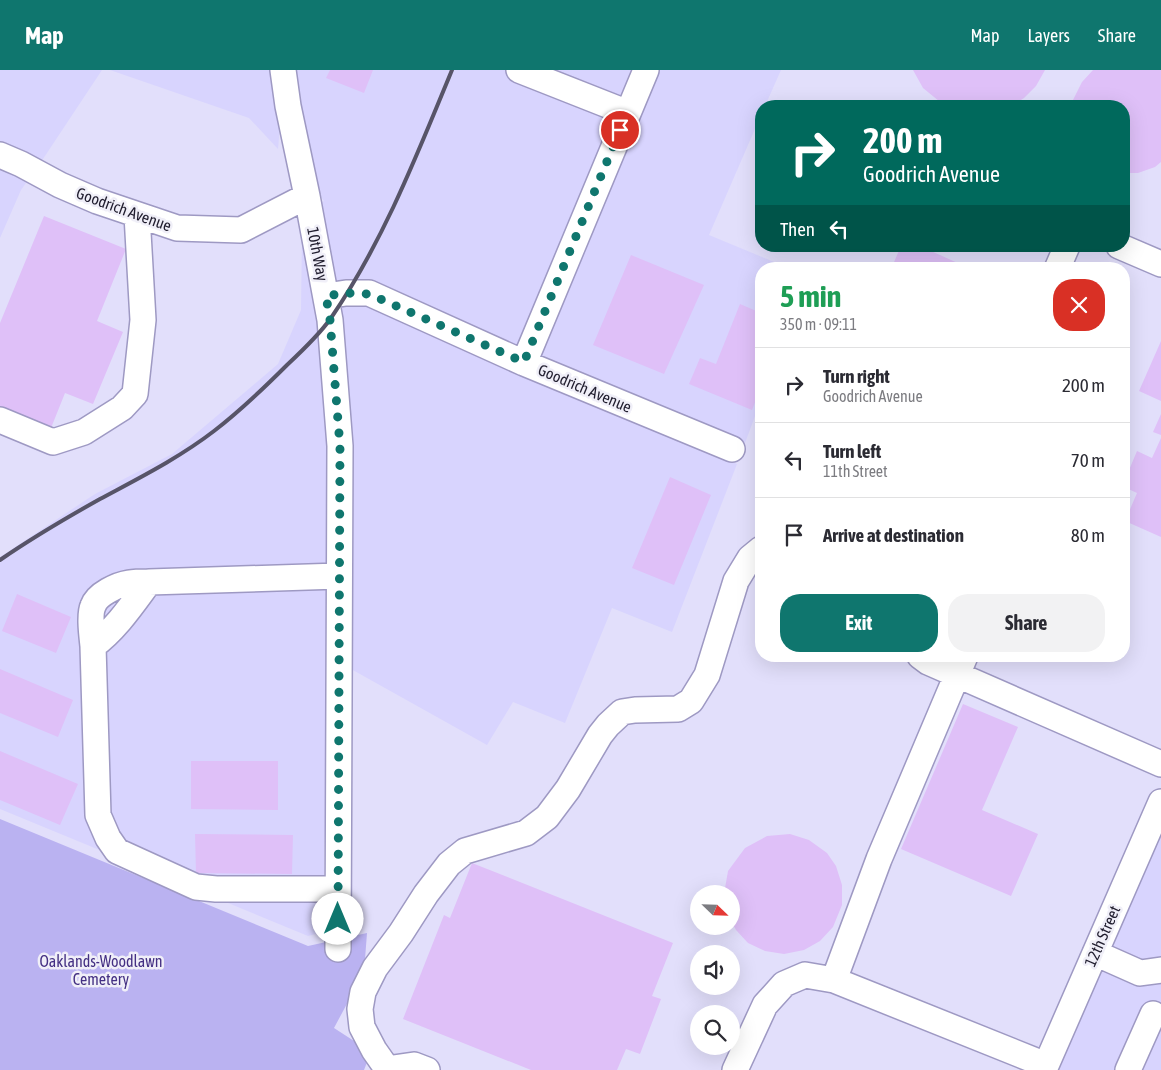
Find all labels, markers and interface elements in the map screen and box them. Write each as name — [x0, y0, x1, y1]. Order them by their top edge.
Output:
text: Map — [25, 22, 64, 49]
text: Map — [970, 25, 999, 46]
text: Layers — [1027, 25, 1070, 46]
text: Share — [1098, 25, 1136, 46]
pin — [599, 109, 641, 151]
icon: arrive — [606, 116, 634, 144]
icon: right — [780, 120, 845, 185]
text: 200 m — [863, 120, 942, 160]
text: Goodrich Avenue — [863, 161, 1000, 187]
street label: Goodrich Avenue — [74, 183, 174, 235]
icon: left — [825, 215, 853, 243]
text: Then — [780, 218, 815, 240]
street label: 10th Way — [303, 225, 332, 283]
text: 5 min — [780, 279, 841, 313]
button: close — [1053, 279, 1105, 331]
text: 350 m · 09:11 — [780, 315, 857, 333]
street label: Goodrich Avenue — [536, 360, 634, 416]
text: Turn right — [823, 365, 890, 387]
icon: right — [780, 371, 808, 399]
text: 200 m — [1062, 374, 1105, 396]
text: Goodrich Avenue — [823, 387, 923, 405]
text: Turn left — [823, 440, 881, 462]
icon: left — [780, 446, 808, 474]
text: 70 m — [1071, 449, 1105, 471]
text: 11th Street — [823, 462, 888, 480]
icon: arrive — [780, 521, 808, 549]
text: Arrive at destination — [823, 524, 964, 546]
text: 80 m — [1071, 524, 1105, 546]
button: Exit — [780, 594, 938, 652]
button: Share — [948, 594, 1105, 652]
north arrow — [690, 885, 740, 935]
map controls — [690, 885, 740, 1055]
position arrow — [311, 892, 363, 944]
street label: 12th Street — [1081, 902, 1124, 969]
button: sound — [690, 945, 740, 995]
park label: Oaklands-Woodlawn Cemetery — [39, 952, 163, 989]
button: search — [690, 1005, 740, 1055]

